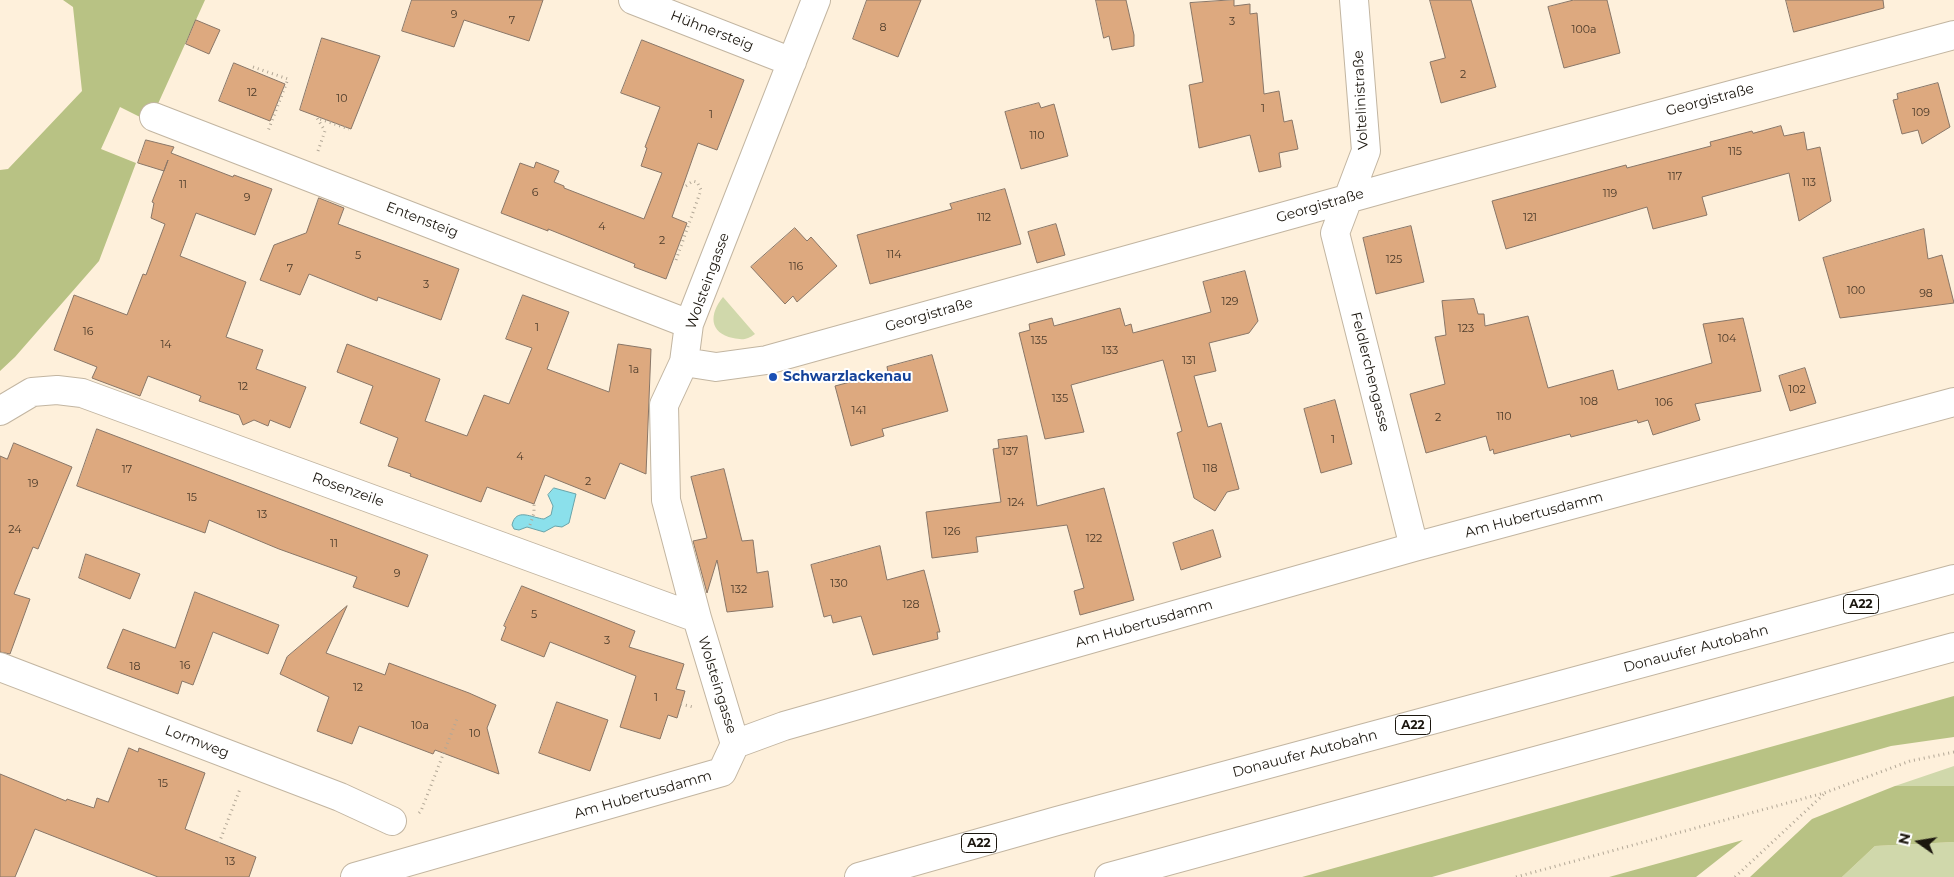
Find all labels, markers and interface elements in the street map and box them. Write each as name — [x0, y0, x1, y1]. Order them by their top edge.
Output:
street label: Hühnersteig — [668, 7, 756, 55]
house number: 9 — [451, 8, 457, 22]
house number: 7 — [509, 14, 515, 28]
house number: 3 — [1229, 15, 1235, 29]
house number: 8 — [879, 21, 887, 35]
house number: 100a — [1571, 23, 1597, 37]
street label: Voltelinistraße — [1350, 50, 1372, 150]
house number: 2 — [1460, 68, 1466, 82]
street label: Georgistraße — [1664, 80, 1756, 120]
house number: 12 — [247, 86, 257, 100]
house number: 10 — [336, 92, 348, 106]
house number: 1 — [1261, 102, 1265, 116]
house number: 109 — [1912, 106, 1930, 120]
house number: 1 — [709, 108, 713, 122]
house number: 110 — [1029, 129, 1045, 143]
house number: 115 — [1728, 145, 1742, 159]
house number: 117 — [1668, 170, 1682, 184]
house number: 113 — [1802, 176, 1816, 190]
house number: 11 — [179, 178, 187, 192]
street label: Georgistraße — [1274, 185, 1366, 227]
house number: 6 — [532, 186, 538, 200]
house number: 119 — [1603, 187, 1617, 201]
house number: 9 — [244, 191, 250, 205]
street label: Entensteig — [383, 198, 461, 242]
house number: 112 — [977, 211, 991, 225]
house number: 121 — [1523, 211, 1537, 225]
house number: 4 — [598, 220, 606, 234]
street label: Wolsteingasse — [683, 231, 733, 331]
house number: 2 — [659, 234, 665, 248]
house number: 114 — [886, 248, 902, 262]
house number: 5 — [355, 249, 361, 263]
house number: 125 — [1386, 253, 1402, 267]
house number: 116 — [789, 260, 803, 274]
house number: 7 — [287, 262, 293, 276]
house number: 3 — [423, 278, 429, 292]
house number: 100 — [1847, 284, 1865, 298]
house number: 98 — [1919, 287, 1933, 301]
street label: Georgistraße — [883, 294, 975, 336]
house number: 129 — [1222, 295, 1238, 309]
street label: Feldlerchengasse — [1347, 310, 1393, 434]
house number: 1 — [535, 321, 539, 335]
house number: 123 — [1458, 322, 1474, 336]
house number: 16 — [83, 325, 93, 339]
house number: 104 — [1718, 332, 1736, 346]
house number: 135 — [1031, 334, 1047, 348]
house number: 14 — [160, 338, 172, 352]
house number: 133 — [1102, 344, 1118, 358]
house number: 131 — [1182, 354, 1196, 368]
house number: 1a — [629, 363, 639, 377]
place label: Schwarzlackenau — [783, 369, 912, 385]
marker: Schwarzlackenau — [767, 371, 779, 383]
house number: 12 — [238, 380, 248, 394]
house number: 102 — [1788, 383, 1806, 397]
house number: 135 — [1052, 392, 1068, 406]
house number: 108 — [1580, 395, 1598, 409]
house number: 106 — [1655, 396, 1673, 410]
house number: 141 — [852, 404, 866, 418]
house number: 110 — [1496, 410, 1512, 424]
house number: 2 — [1435, 411, 1441, 425]
house number: 1 — [1331, 433, 1335, 447]
house number: 137 — [1002, 445, 1018, 459]
house number: 4 — [516, 450, 524, 464]
house number: 118 — [1203, 462, 1217, 476]
house number: 17 — [122, 463, 132, 477]
street label: Rosenzeile — [310, 469, 386, 511]
house number: 2 — [585, 475, 591, 489]
house number: 19 — [28, 477, 38, 491]
street label: Am Hubertusdamm — [1463, 488, 1605, 542]
house number: 15 — [187, 491, 197, 505]
house number: 124 — [1007, 496, 1025, 510]
house number: 13 — [257, 508, 267, 522]
house number: 24 — [8, 523, 22, 537]
house number: 126 — [944, 525, 960, 539]
house number: 122 — [1086, 532, 1102, 546]
house number: 11 — [330, 537, 338, 551]
house number: 9 — [394, 567, 400, 581]
house number: 130 — [830, 577, 848, 591]
house number: 132 — [731, 583, 747, 597]
road number: A22 — [1844, 594, 1878, 614]
street label: Am Hubertusdamm — [1073, 596, 1215, 652]
house number: 128 — [902, 598, 920, 612]
house number: 5 — [531, 608, 537, 622]
street label: Donauufer Autobahn — [1622, 622, 1770, 676]
house number: 3 — [604, 634, 610, 648]
street label: Wolsteingasse — [694, 634, 740, 736]
house number: 16 — [180, 659, 190, 673]
house number: 18 — [130, 660, 140, 674]
house number: 12 — [353, 681, 363, 695]
house number: 1 — [654, 691, 658, 705]
road number: A22 — [1396, 716, 1430, 734]
house number: 10a — [411, 719, 429, 733]
street label: Lormweg — [163, 722, 231, 762]
house number: 10 — [469, 727, 481, 741]
street label: Donauufer Autobahn — [1231, 727, 1379, 781]
street label: Am Hubertusdamm — [572, 767, 714, 823]
house number: 15 — [158, 777, 168, 791]
north arrow — [1894, 817, 1944, 867]
text: N — [1894, 831, 1914, 846]
road number: A22 — [962, 834, 996, 852]
house number: 13 — [225, 855, 235, 869]

